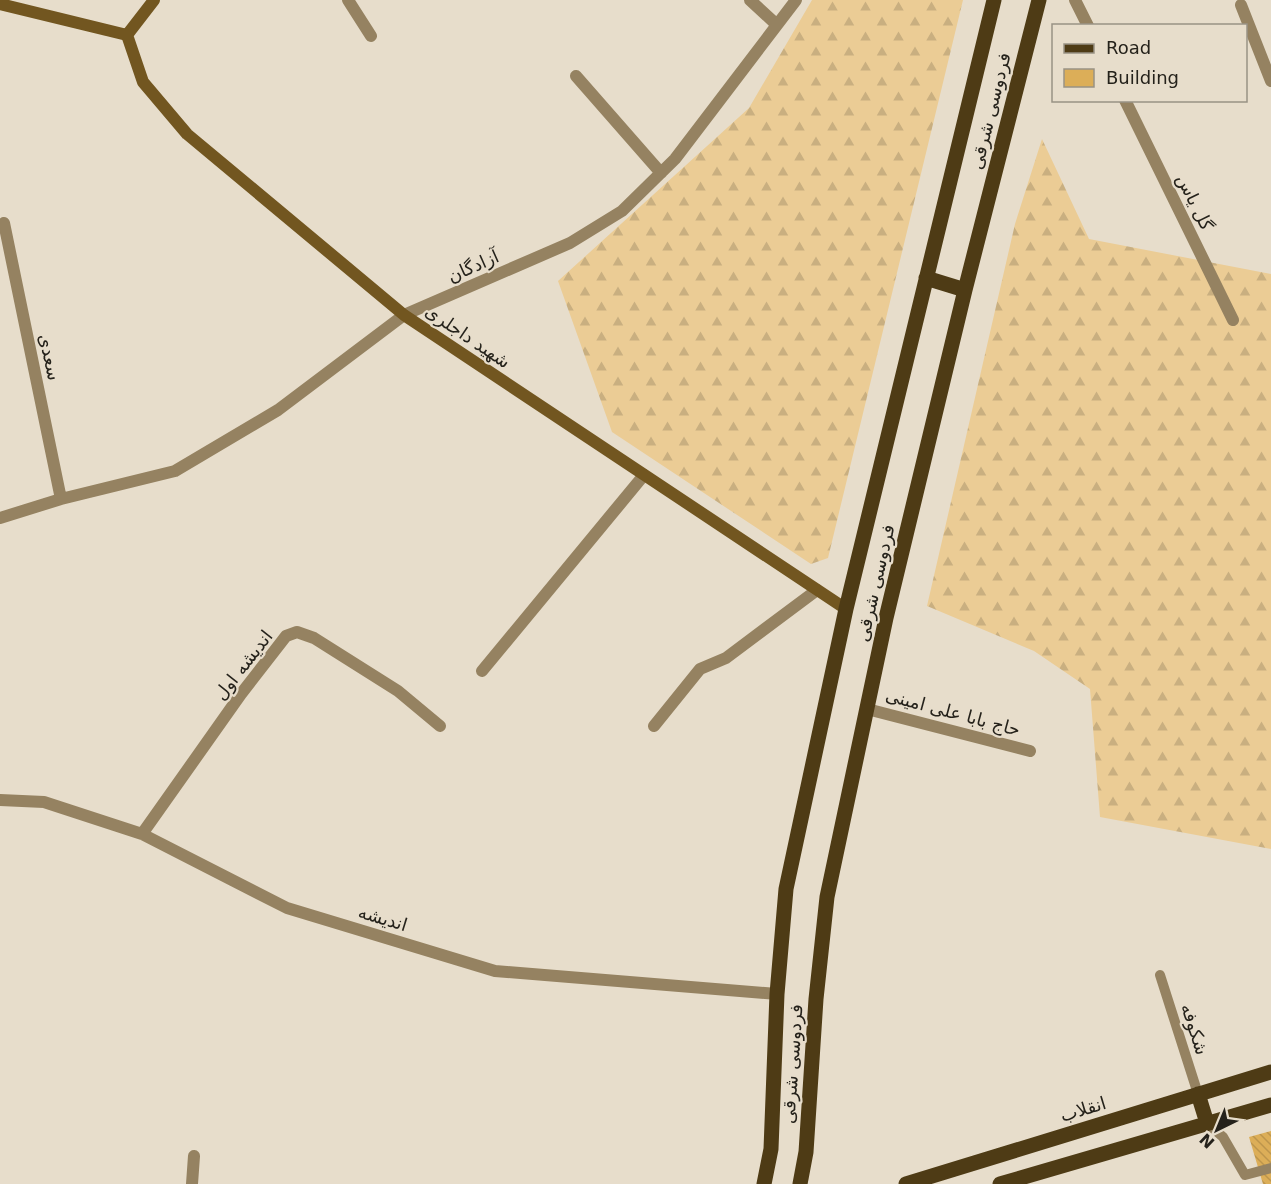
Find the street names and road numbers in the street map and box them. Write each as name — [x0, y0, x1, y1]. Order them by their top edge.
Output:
street label: فردوسی شرقی — [965, 50, 1016, 172]
street label: گل یاس — [1172, 170, 1218, 234]
street label: آزادگان — [444, 244, 503, 287]
street label: شهید داجلری — [421, 300, 515, 373]
street label: سعدی — [35, 332, 65, 382]
street label: فردوسی شرقی — [851, 522, 900, 644]
street label: اندیشه اول — [209, 626, 278, 705]
street label: حاج بابا علی امینی — [883, 684, 1023, 741]
street label: اندیشه — [356, 901, 410, 935]
street label: شکوفه — [1176, 1001, 1213, 1058]
street label: فردوسی شرقی — [777, 1004, 808, 1124]
street label: انقلاب — [1058, 1092, 1108, 1126]

